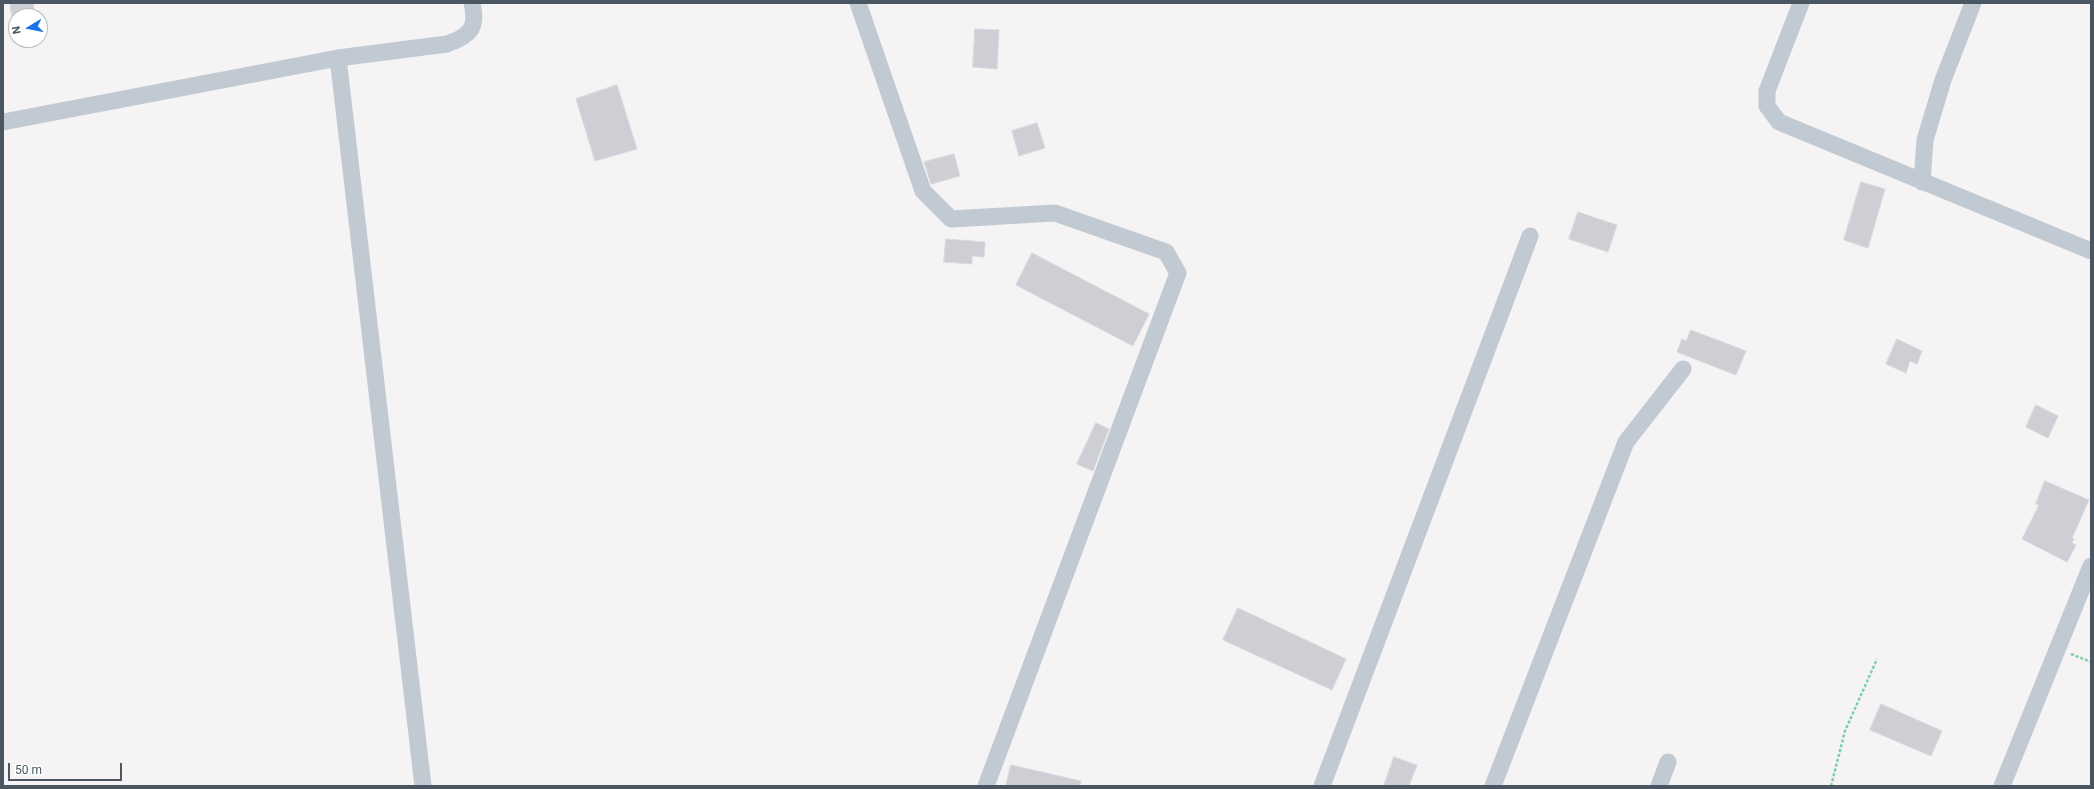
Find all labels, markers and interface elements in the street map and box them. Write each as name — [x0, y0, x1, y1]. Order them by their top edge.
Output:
north arrow — [8, 8, 48, 48]
text: N — [10, 25, 24, 35]
scale bar — [10, 755, 124, 781]
text: 50 m — [15, 763, 42, 777]

